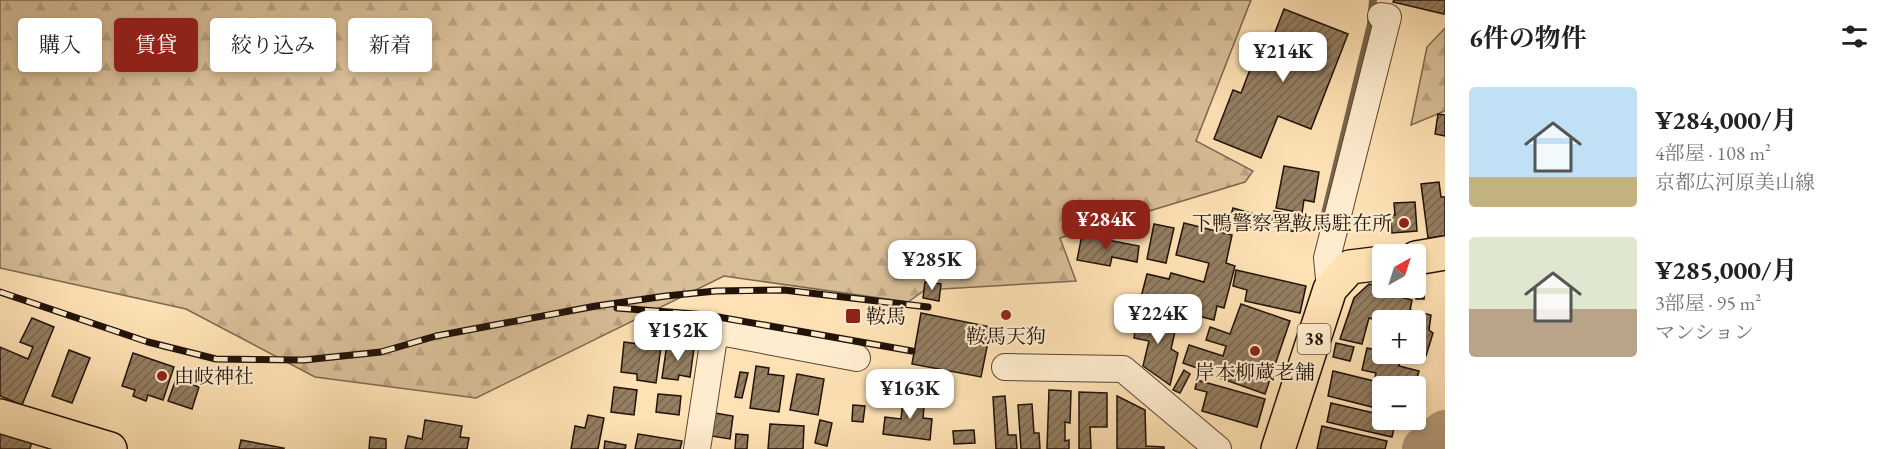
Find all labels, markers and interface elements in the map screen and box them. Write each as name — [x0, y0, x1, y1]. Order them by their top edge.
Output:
chip: 購入 — [18, 18, 102, 72]
chip: 賃貸 — [114, 18, 198, 72]
chip: 絞り込み — [210, 18, 336, 72]
chip: 新着 — [348, 18, 432, 72]
icon: filters — [1838, 20, 1871, 53]
text: 6件の物件 — [1469, 21, 1587, 55]
pin: ¥214K — [1241, 32, 1325, 83]
text: ¥214K — [1253, 38, 1313, 64]
text: ¥284,000/月 — [1655, 103, 1797, 137]
icon: home — [1517, 111, 1589, 183]
text: 4部屋 · 108 m² — [1655, 140, 1771, 166]
text: 京都広河原美山線 — [1655, 169, 1815, 195]
pin: ¥284K — [1064, 200, 1148, 251]
text: ¥284K — [1076, 206, 1136, 232]
place label: 下鴨警察署鞍馬駐在所 — [1192, 210, 1392, 236]
marker: 下鴨警察署鞍馬駐在所 — [1397, 216, 1411, 230]
pin: ¥285K — [890, 240, 974, 291]
north arrow — [1372, 244, 1426, 298]
map controls — [1372, 244, 1426, 430]
text: ¥285K — [902, 246, 962, 272]
text: ¥285,000/月 — [1655, 253, 1797, 287]
icon: home — [1517, 261, 1589, 333]
text: 3部屋 · 95 m² — [1655, 290, 1761, 316]
pin: ¥224K — [1116, 294, 1200, 345]
text: ¥224K — [1128, 300, 1188, 326]
place label: 鞍馬 — [866, 303, 906, 329]
marker: 鞍馬 — [844, 307, 862, 325]
marker: 鞍馬天狗 — [999, 308, 1013, 322]
button: + — [1372, 310, 1426, 364]
pin: ¥152K — [636, 311, 720, 362]
text: ¥152K — [648, 317, 708, 343]
text: マンション — [1655, 319, 1754, 345]
place label: 鞍馬天狗 — [966, 323, 1046, 349]
road number: 38 — [1298, 324, 1330, 354]
marker: 岸本柳蔵老舗 — [1248, 344, 1262, 358]
place label: 岸本柳蔵老舗 — [1195, 359, 1315, 385]
place label: 由岐神社 — [174, 363, 254, 389]
marker: 由岐神社 — [155, 369, 169, 383]
pin: ¥163K — [868, 369, 952, 420]
text: ¥163K — [880, 375, 940, 401]
button: − — [1372, 376, 1426, 430]

